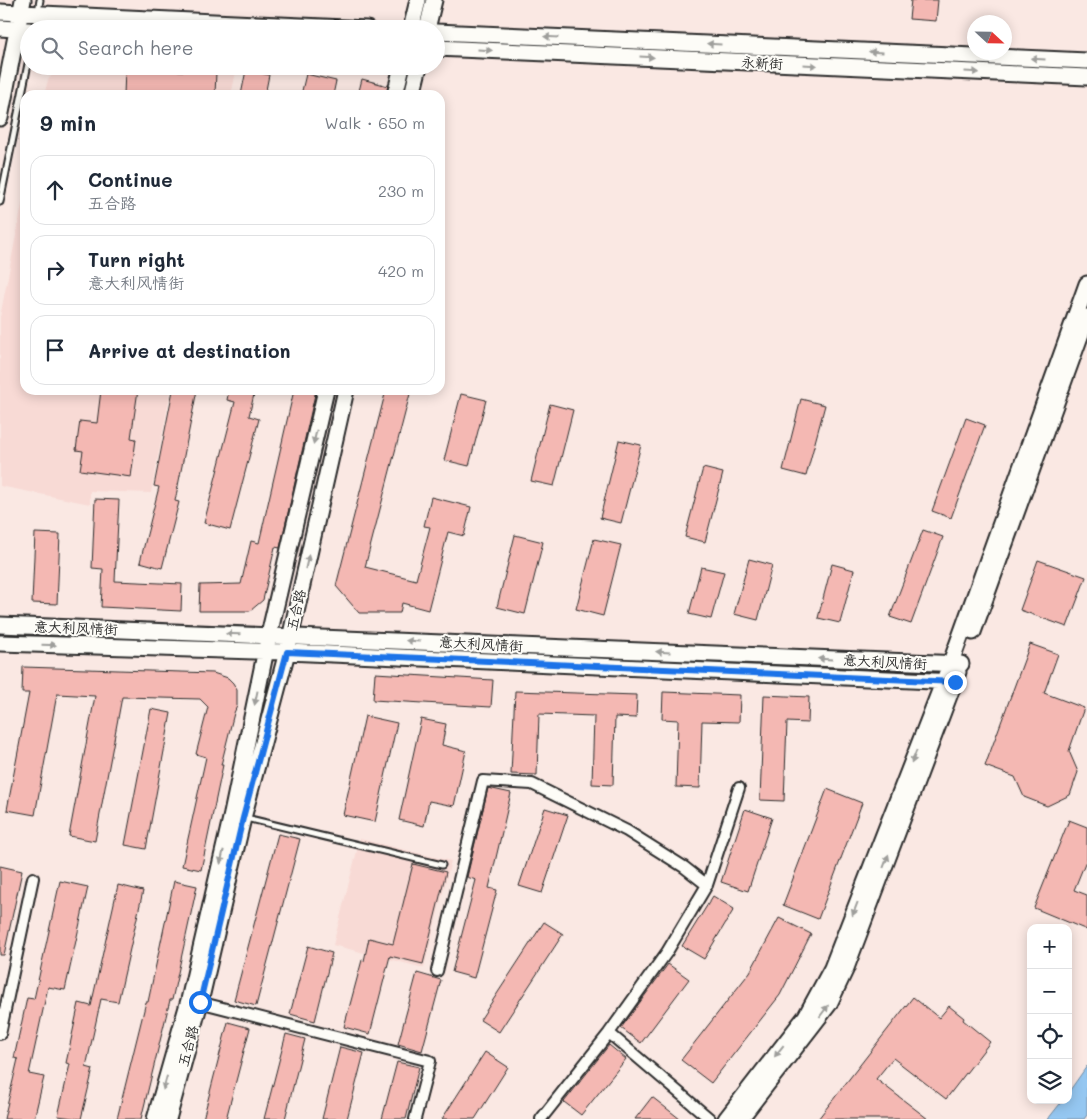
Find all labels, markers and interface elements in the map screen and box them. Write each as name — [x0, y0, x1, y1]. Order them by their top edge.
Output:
north arrow — [967, 15, 1012, 60]
search box — [20, 20, 445, 75]
one-way arrow — [543, 33, 559, 41]
icon: search — [38, 34, 66, 62]
text: Search here — [78, 35, 194, 60]
one-way arrow — [705, 40, 721, 48]
one-way arrow — [477, 47, 493, 55]
one-way arrow — [868, 47, 884, 55]
street label: 永新街 — [741, 52, 783, 73]
one-way arrow — [640, 54, 656, 62]
one-way arrow — [1030, 55, 1046, 63]
one-way arrow — [802, 61, 818, 69]
one-way arrow — [964, 69, 980, 77]
text: 9 min — [40, 109, 96, 136]
text: Walk · 650 m — [325, 112, 425, 133]
text: Continue — [88, 167, 173, 192]
icon: ahead — [41, 176, 69, 204]
text: 230 m — [378, 180, 424, 201]
text: 五合路 — [88, 192, 136, 213]
text: Turn right — [88, 247, 185, 272]
icon: right — [41, 256, 69, 284]
text: 420 m — [378, 260, 424, 281]
text: 意大利风情街 — [88, 272, 184, 293]
icon: arrive — [41, 336, 69, 364]
text: Arrive at destination — [88, 338, 291, 363]
one-way arrow — [311, 430, 319, 445]
one-way arrow — [303, 555, 311, 570]
street label: 五合路 — [282, 587, 309, 632]
street label: 意大利风情街 — [34, 617, 118, 638]
one-way arrow — [225, 630, 241, 638]
street label: 意大利风情街 — [439, 632, 523, 655]
one-way arrow — [405, 637, 421, 645]
one-way arrow — [41, 641, 57, 649]
one-way arrow — [654, 648, 670, 656]
street label: 意大利风情街 — [843, 650, 927, 673]
one-way arrow — [817, 655, 833, 663]
route end — [944, 671, 967, 694]
one-way arrow — [252, 691, 260, 707]
one-way arrow — [910, 750, 918, 765]
one-way arrow — [218, 850, 226, 865]
one-way arrow — [883, 854, 890, 869]
one-way arrow — [851, 901, 858, 916]
map controls — [1027, 924, 1072, 1104]
button: + — [1027, 924, 1072, 969]
button: − — [1027, 969, 1072, 1014]
route start — [189, 991, 212, 1014]
one-way arrow — [818, 1005, 829, 1018]
button: locate — [1027, 1014, 1072, 1059]
street label: 五合路 — [173, 1023, 202, 1069]
one-way arrow — [774, 1044, 784, 1058]
button: layers — [1027, 1059, 1072, 1104]
one-way arrow — [161, 1075, 169, 1090]

